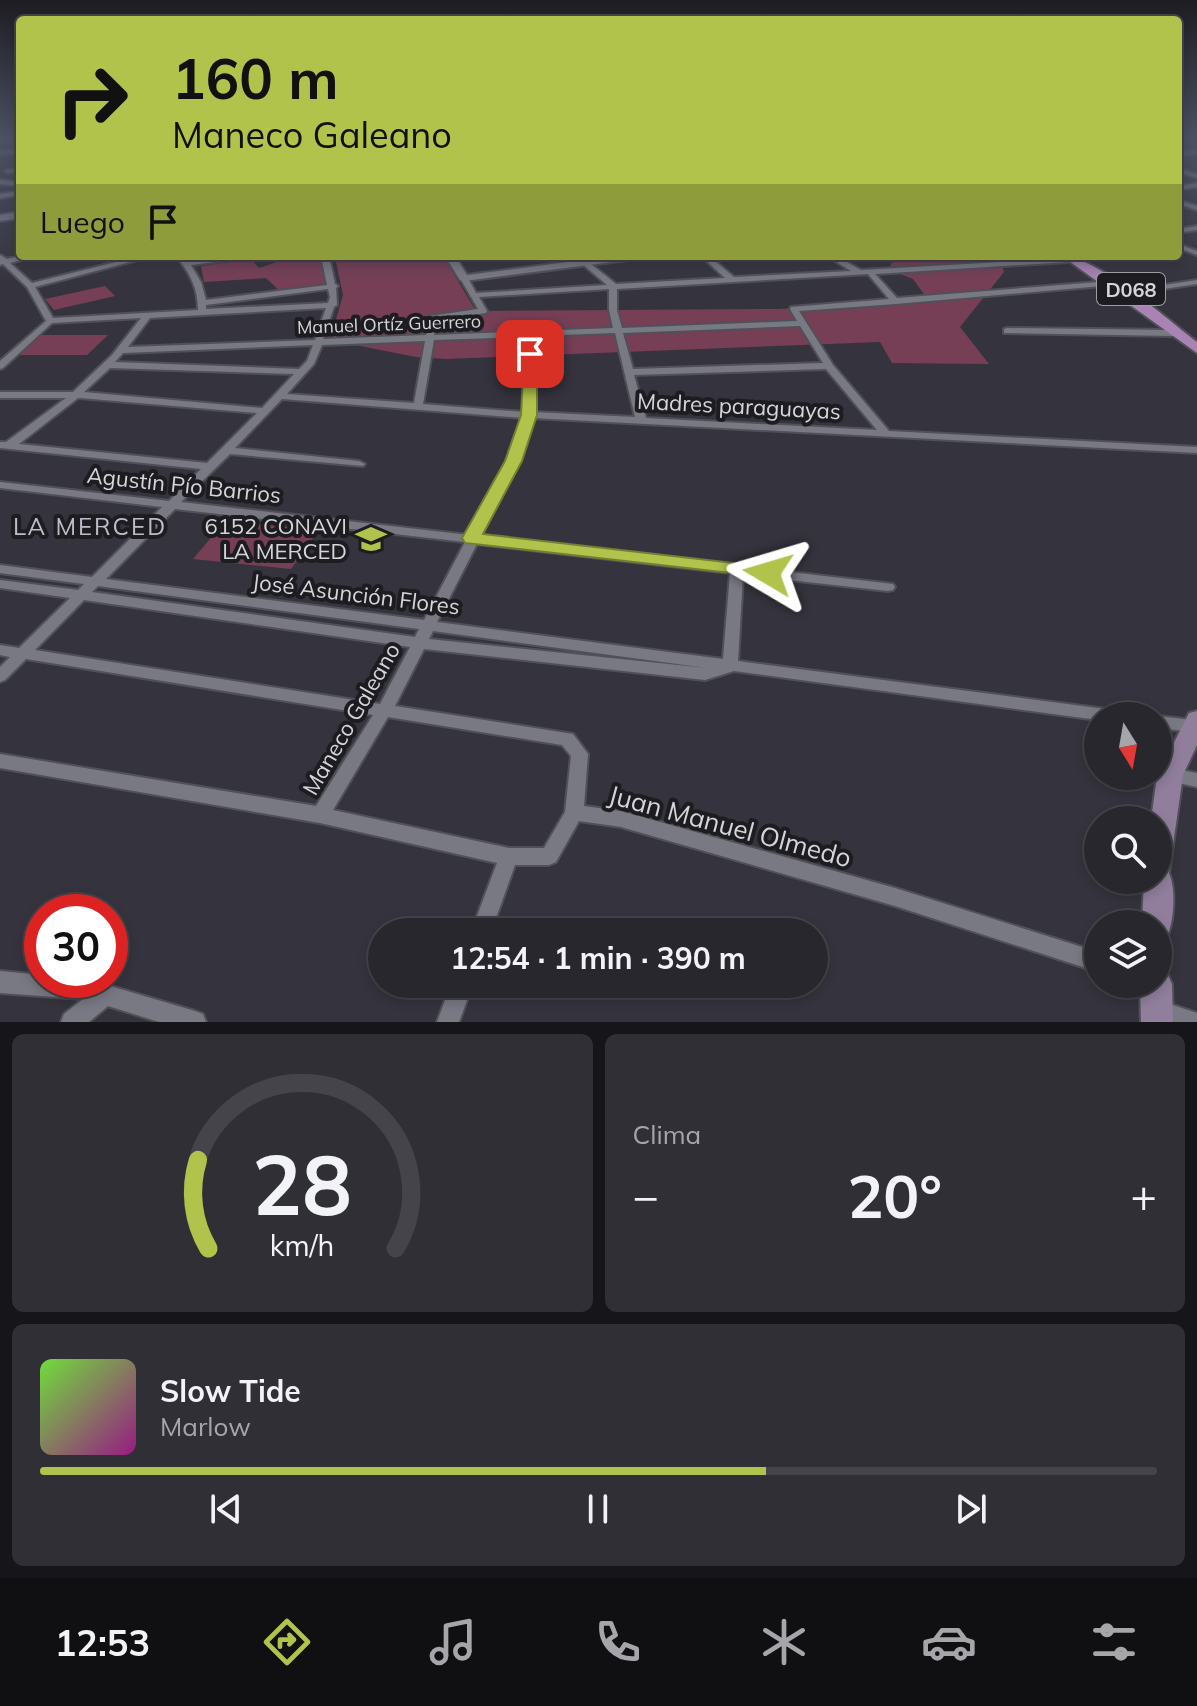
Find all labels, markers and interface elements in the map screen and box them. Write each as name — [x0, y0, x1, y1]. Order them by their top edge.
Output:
text: 160 m — [172, 43, 339, 113]
icon: right — [40, 48, 144, 152]
text: Maneco Galeano — [172, 112, 452, 157]
icon: arrive — [141, 200, 185, 244]
text: Luego — [40, 203, 125, 241]
road number: D068 — [1097, 273, 1165, 305]
street label: Manuel Ortíz Guerrero — [297, 309, 481, 339]
pin — [496, 320, 564, 388]
icon: arrive — [508, 332, 552, 376]
street label: Madres paraguayas — [636, 387, 842, 425]
street label: Agustín Pío Barrios — [86, 461, 282, 509]
district label: LA MERCED — [13, 511, 167, 541]
place label: 6152 CONAVI LA MERCED — [204, 512, 347, 565]
school or university icon: 6152 CONAVI LA MERCED — [354, 522, 388, 556]
position arrow — [726, 531, 810, 615]
street label: José Asunción Flores — [250, 567, 462, 621]
street label: Maneco Galeano — [296, 638, 406, 800]
north arrow — [1084, 702, 1172, 790]
map controls — [1084, 702, 1172, 998]
street label: Juan Manuel Olmedo — [605, 778, 855, 874]
button: search — [1084, 806, 1172, 894]
speed limit sign: 30 — [24, 894, 128, 998]
button: layers — [1084, 910, 1172, 998]
text: 12:54 · 1 min · 390 m — [450, 939, 746, 977]
text: Clima — [633, 1118, 701, 1151]
text: 28 — [252, 1131, 352, 1236]
text: 20° — [847, 1158, 942, 1233]
text: − — [633, 1168, 659, 1223]
text: + — [1131, 1168, 1157, 1223]
text: km/h — [270, 1227, 335, 1263]
text: Slow Tide — [160, 1372, 301, 1410]
text: Marlow — [160, 1410, 251, 1443]
icon: previous — [204, 1487, 248, 1531]
icon: pause — [576, 1487, 620, 1531]
icon: next — [949, 1487, 993, 1531]
icon: directions — [259, 1614, 315, 1670]
icon: music — [425, 1614, 481, 1670]
icon: phone — [590, 1614, 646, 1670]
icon: climate — [756, 1614, 812, 1670]
icon: car — [921, 1614, 977, 1670]
icon: filters — [1086, 1614, 1142, 1670]
text: 12:53 — [55, 1620, 150, 1665]

